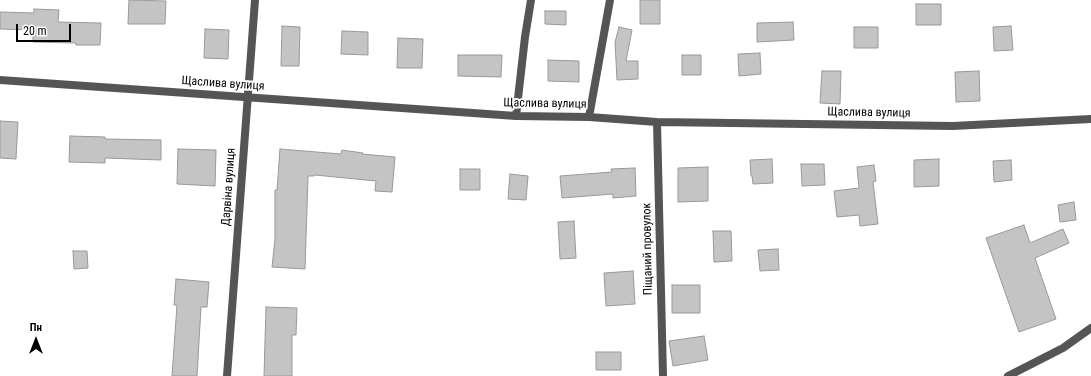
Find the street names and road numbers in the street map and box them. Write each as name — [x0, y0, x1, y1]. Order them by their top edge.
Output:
street label: Щаслива вулиця — [181, 74, 265, 94]
street label: Щаслива вулиця — [503, 96, 587, 112]
street label: Щаслива вулиця — [827, 105, 911, 121]
street label: Дарвіна вулиця — [219, 148, 239, 226]
street label: Піщаний провулок — [640, 203, 656, 295]

